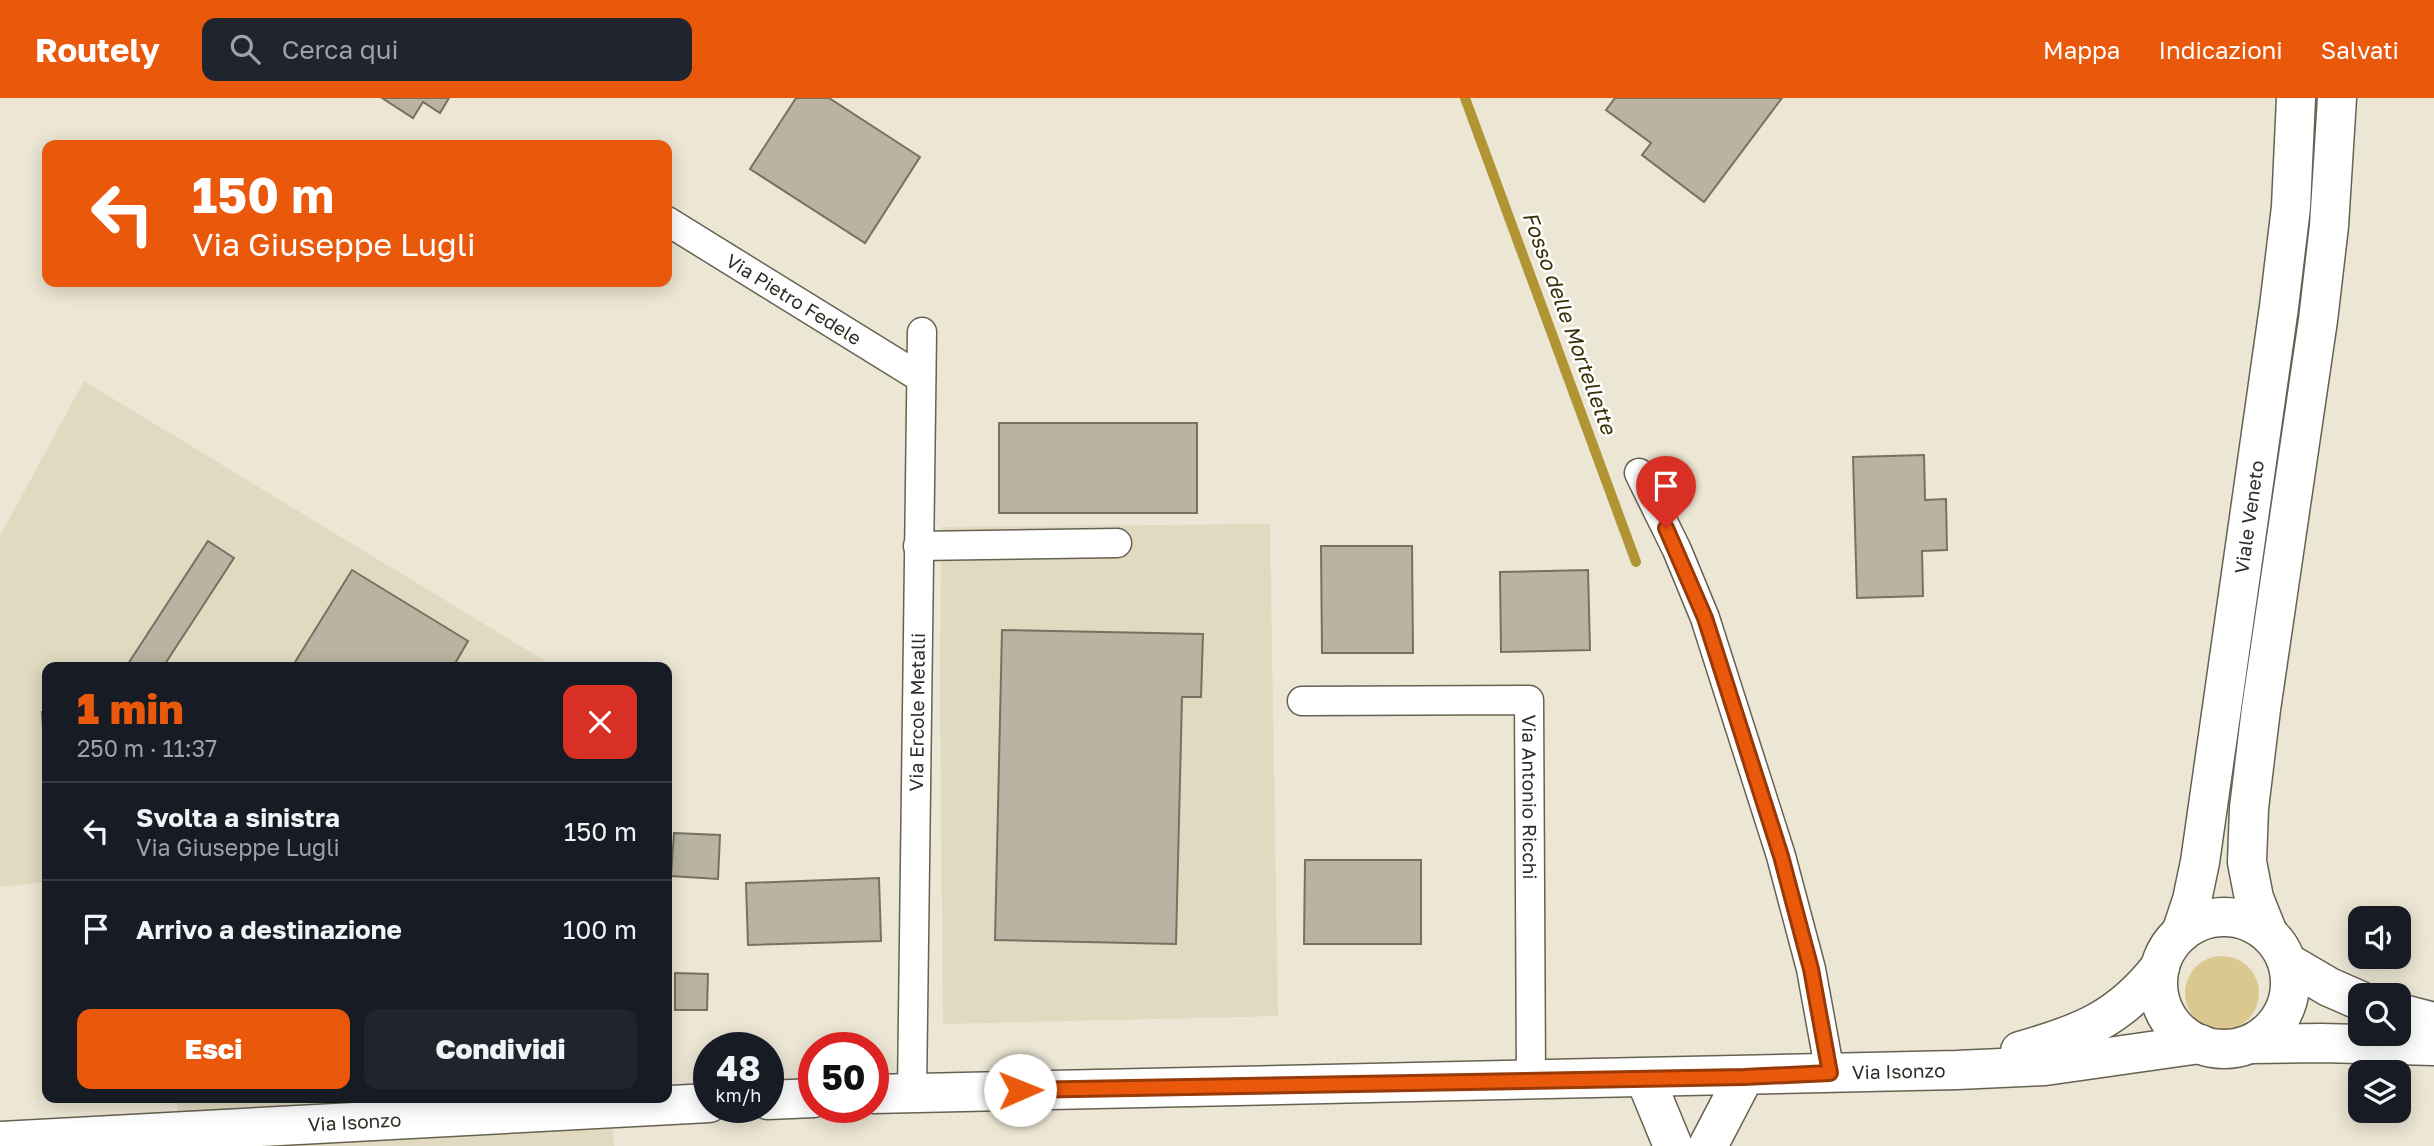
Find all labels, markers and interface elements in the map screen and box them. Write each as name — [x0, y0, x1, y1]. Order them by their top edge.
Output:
search box — [202, 18, 692, 81]
text: Routely — [35, 30, 160, 69]
icon: search — [226, 30, 264, 68]
text: Cerca qui — [282, 34, 398, 65]
text: Mappa — [2043, 35, 2120, 64]
text: Indicazioni — [2158, 35, 2283, 64]
text: Salvati — [2321, 35, 2399, 64]
text: 150 m — [192, 165, 334, 224]
icon: left — [77, 168, 168, 259]
water label: Fosso delle Mortellette — [1518, 208, 1623, 439]
text: Via Giuseppe Lugli — [192, 225, 476, 263]
street label: Via Pietro Fedele — [722, 248, 866, 349]
pin — [1636, 456, 1696, 528]
street label: Viale Veneto — [2229, 459, 2268, 575]
icon: arrive — [1647, 467, 1685, 505]
street label: Via Ercole Metalli — [904, 633, 929, 791]
text: 1 min — [77, 683, 184, 733]
button: close — [563, 685, 637, 759]
street label: Via Antonio Ricchi — [1518, 714, 1542, 880]
text: 250 m · 11:37 — [77, 734, 217, 762]
text: Svolta a sinistra — [136, 802, 340, 833]
icon: left — [77, 812, 115, 850]
text: 150 m — [564, 816, 637, 847]
text: Via Giuseppe Lugli — [136, 833, 340, 861]
map controls — [2348, 906, 2411, 1123]
button: sound — [2348, 906, 2411, 969]
icon: arrive — [77, 910, 115, 948]
text: Arrivo a destinazione — [136, 914, 402, 945]
text: 100 m — [563, 914, 637, 945]
button: search — [2348, 983, 2411, 1046]
button: Esci — [77, 1009, 350, 1089]
button: Condividi — [364, 1009, 637, 1089]
speed limit sign: 50 — [798, 1032, 889, 1123]
text: 48 — [716, 1047, 761, 1089]
position arrow — [983, 1053, 1057, 1127]
street label: Via Isonzo — [1852, 1058, 1946, 1083]
button: layers — [2348, 1060, 2411, 1123]
text: km/h — [716, 1084, 761, 1106]
street label: Via Isonzo — [307, 1108, 402, 1135]

